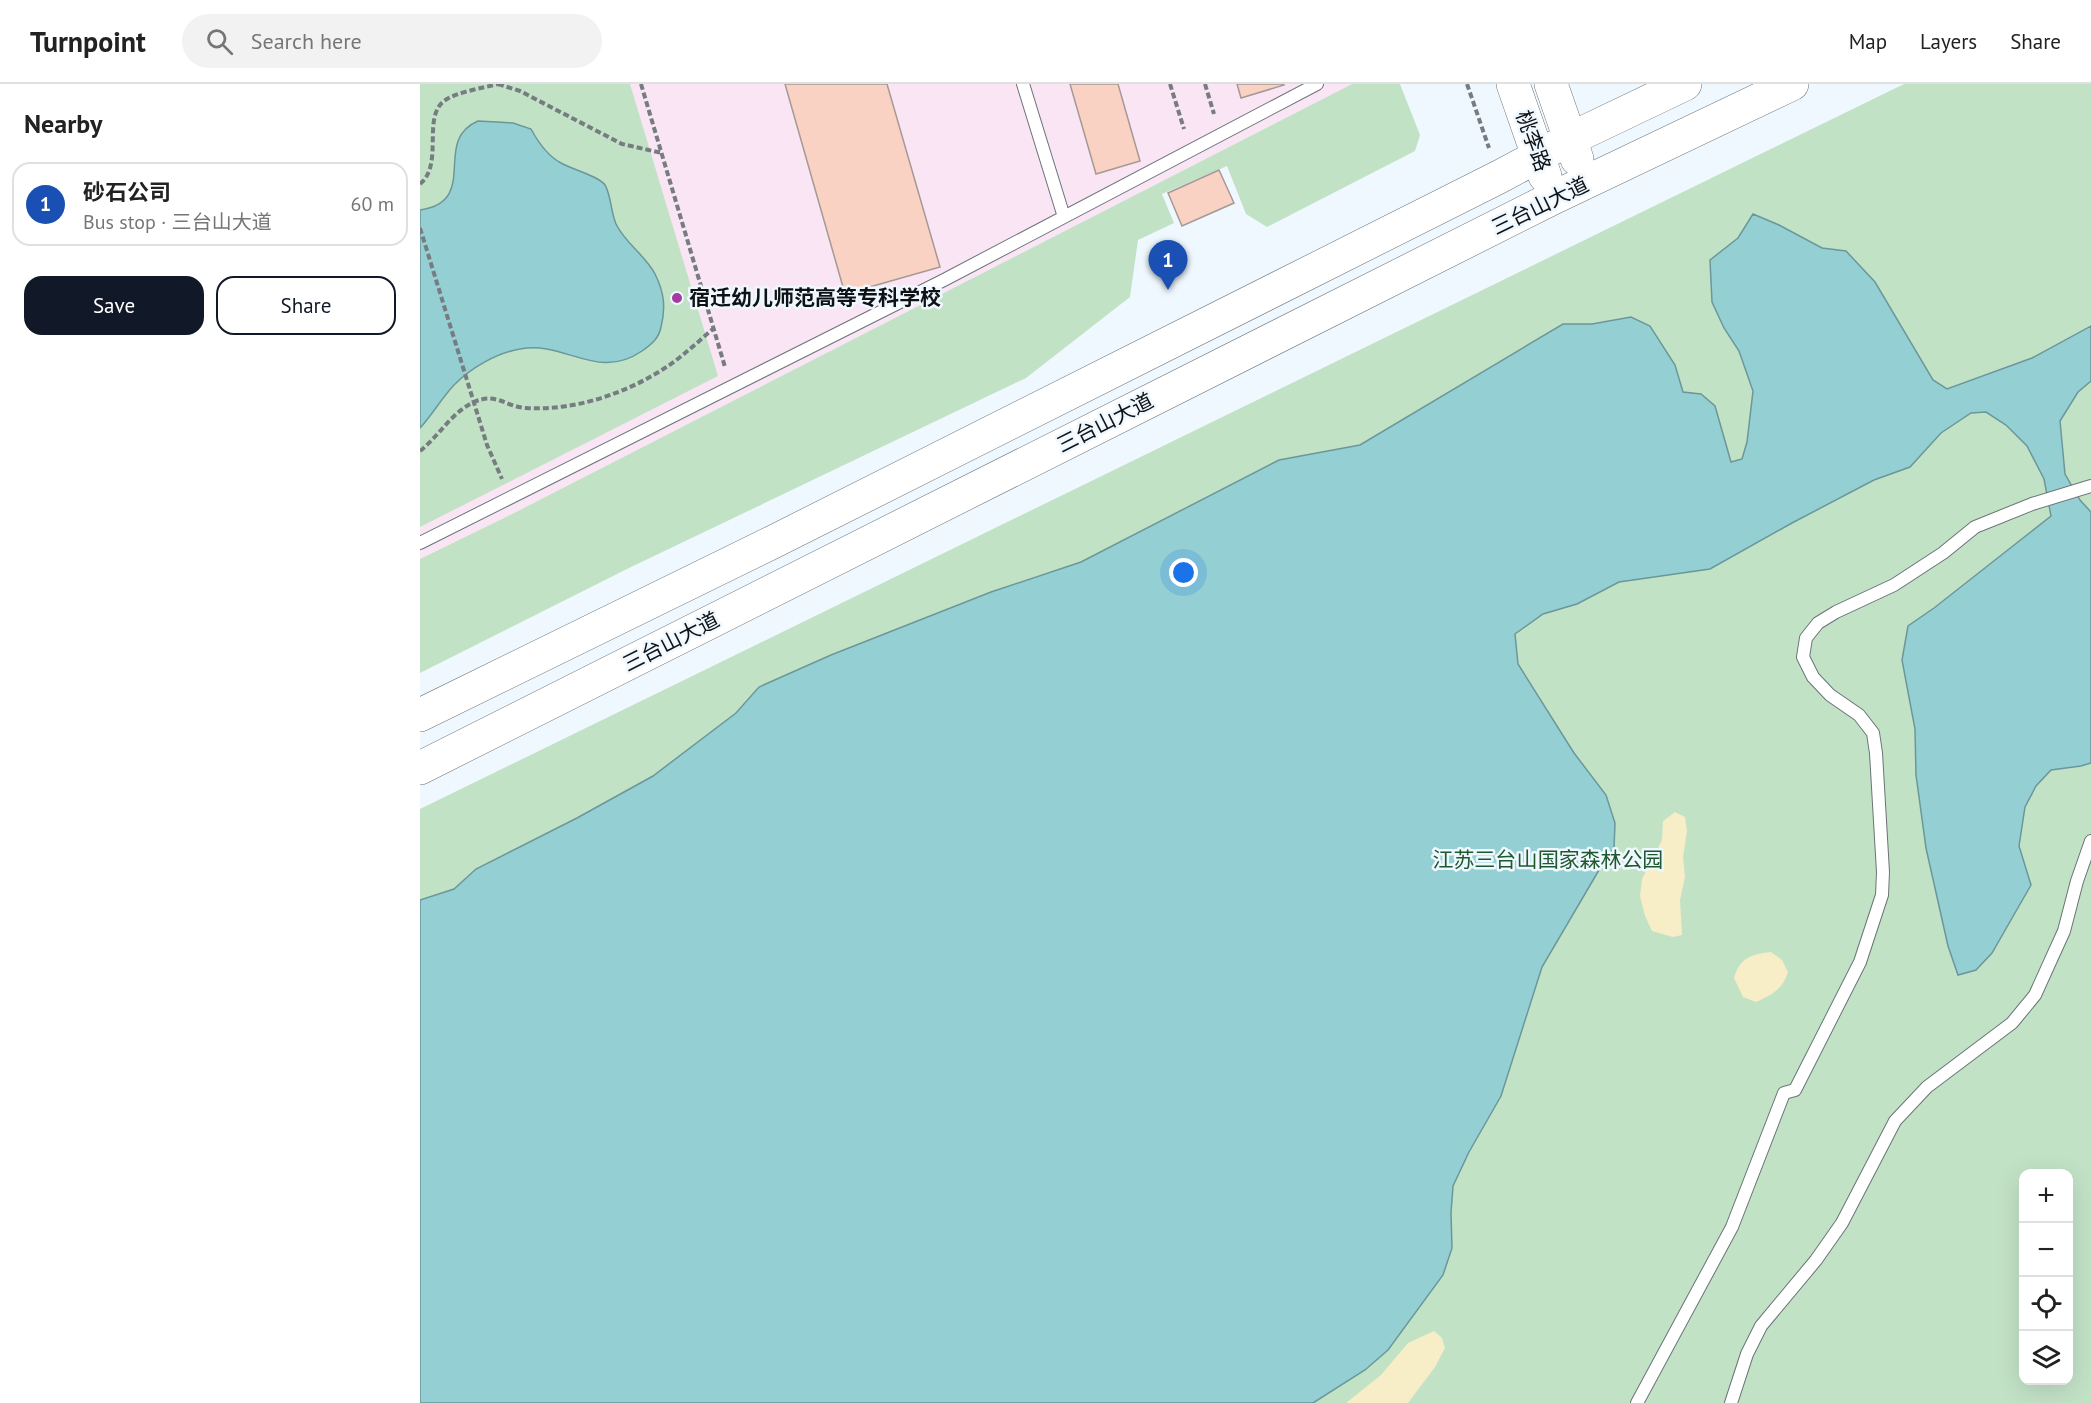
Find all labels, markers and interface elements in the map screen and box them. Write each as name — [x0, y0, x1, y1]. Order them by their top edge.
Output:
search box — [182, 14, 602, 68]
text: Turnpoint — [30, 23, 146, 60]
icon: search — [203, 25, 236, 58]
text: Search here — [251, 27, 362, 55]
text: Map — [1849, 28, 1887, 55]
text: Layers — [1920, 28, 1977, 55]
text: Share — [2010, 28, 2061, 55]
text: Nearby — [24, 107, 102, 140]
street label: 桃李路 — [1510, 107, 1557, 175]
street label: 三台山大道 — [1487, 170, 1593, 241]
text: 砂石公司 — [83, 178, 171, 206]
text: 1 — [40, 191, 51, 217]
text: 60 m — [351, 191, 394, 217]
text: Bus stop · 三台山大道 — [83, 209, 272, 235]
pin: 1 — [1148, 240, 1188, 290]
button: Save — [24, 276, 204, 335]
button: Share — [216, 276, 396, 335]
place label: 宿迁幼儿师范高等专科学校 — [689, 284, 941, 311]
marker: 宿迁幼儿师范高等专科学校 — [670, 291, 684, 305]
street label: 三台山大道 — [1052, 387, 1158, 458]
your location — [1169, 558, 1198, 587]
street label: 三台山大道 — [618, 606, 724, 677]
park label: 江苏三台山国家森林公园 — [1433, 846, 1664, 873]
map controls — [2019, 1169, 2073, 1385]
button: + — [2019, 1169, 2073, 1223]
button: − — [2019, 1223, 2073, 1277]
button: locate — [2019, 1277, 2073, 1331]
button: layers — [2019, 1331, 2073, 1385]

